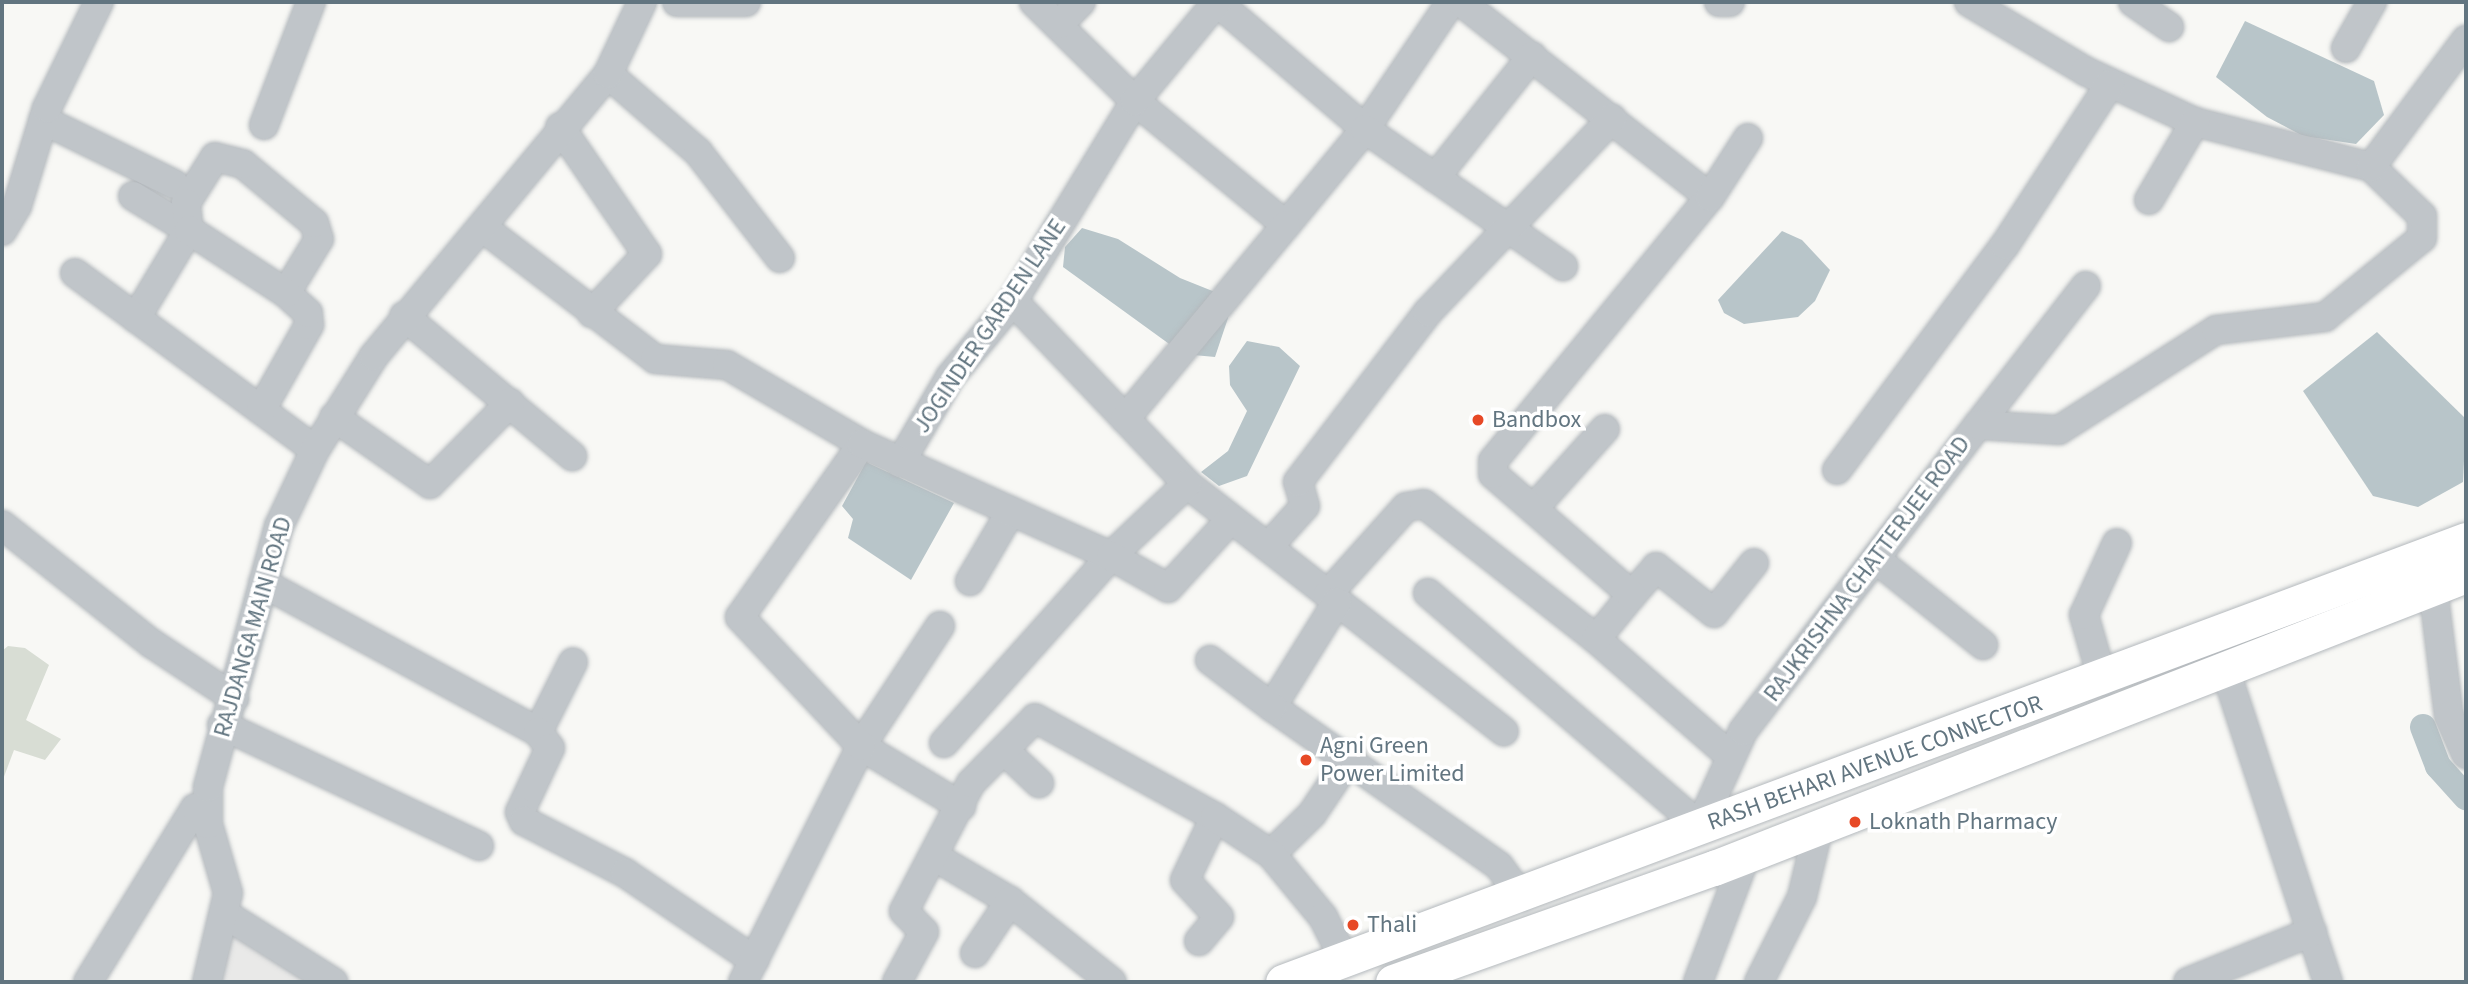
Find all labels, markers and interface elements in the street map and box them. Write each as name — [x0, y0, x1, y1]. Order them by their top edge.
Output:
street label: JOGINDER GARDEN LANE — [908, 213, 1072, 439]
place label: Bandbox — [1492, 406, 1581, 434]
marker: Bandbox — [1470, 412, 1486, 428]
street label: RAJKRISHNA CHATTERJEE ROAD — [1758, 430, 1976, 708]
street label: RAJDANGA MAIN ROAD — [208, 513, 298, 741]
street label: RASH BEHARI AVENUE CONNECTOR — [1704, 689, 2046, 837]
place label: Agni Green Power Limited — [1320, 732, 1465, 788]
marker: Agni Green Power Limited — [1298, 752, 1314, 768]
place label: Loknath Pharmacy — [1869, 808, 2057, 836]
marker: Loknath Pharmacy — [1847, 814, 1863, 830]
place label: Thali — [1367, 911, 1417, 939]
marker: Thali — [1345, 917, 1361, 933]

